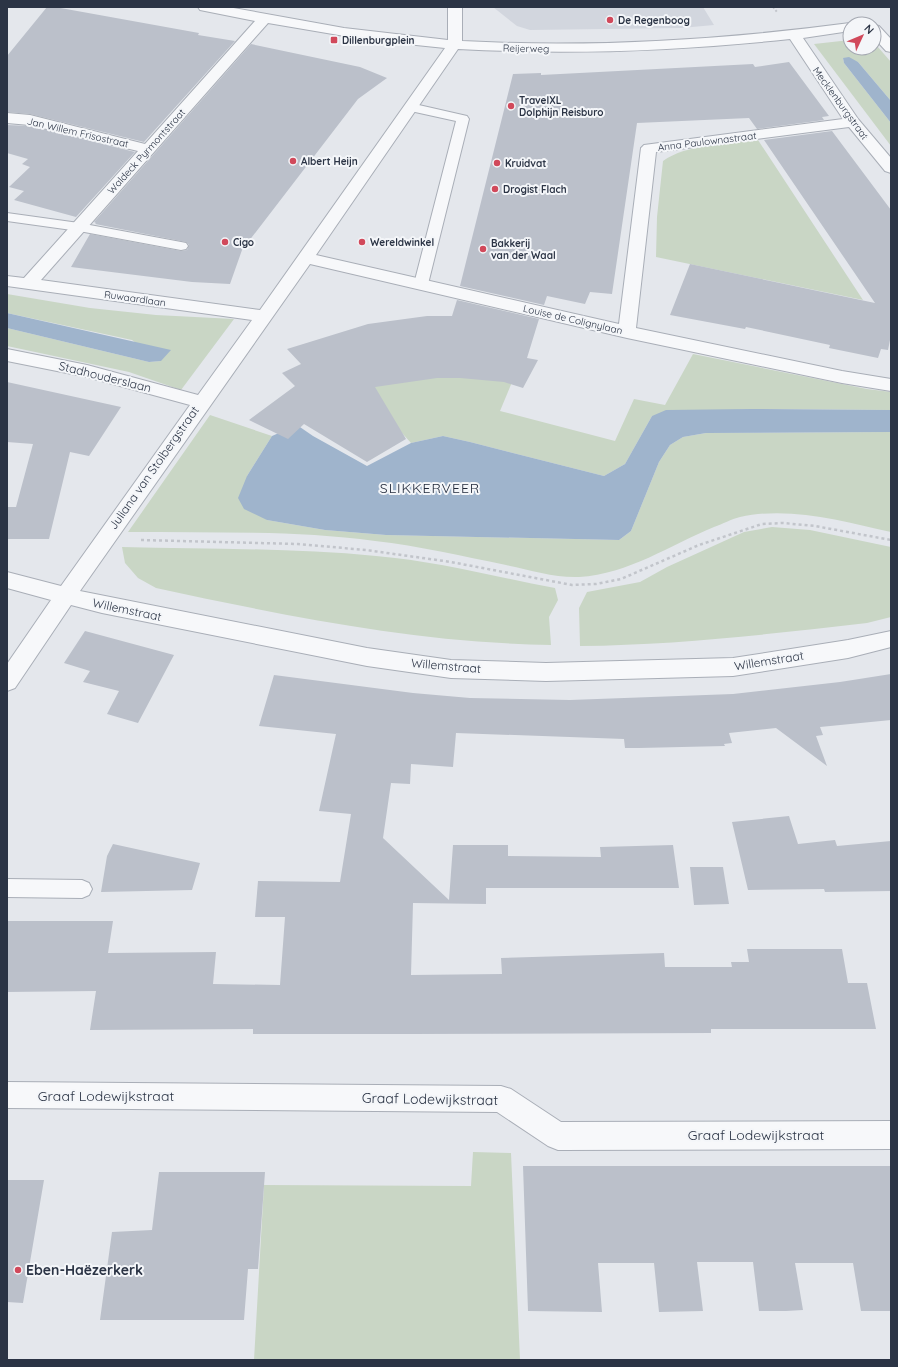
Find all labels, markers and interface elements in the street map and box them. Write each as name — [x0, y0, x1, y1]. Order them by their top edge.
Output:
place label: De Regenboog — [618, 14, 690, 27]
marker: De Regenboog — [605, 15, 615, 25]
north arrow — [842, 16, 882, 56]
text: N — [861, 21, 877, 37]
place label: Dillenburgplein — [342, 34, 415, 47]
marker: Dillenburgplein — [329, 35, 339, 45]
street label: Reijerweg — [503, 42, 549, 55]
street label: Mecklenburgstraat — [810, 64, 872, 143]
place label: TravelXL Dolphijn Reisburo — [519, 94, 604, 119]
marker: TravelXL Dolphijn Reisburo — [506, 101, 516, 111]
street label: Waldeck Pyrmontstraat — [105, 106, 189, 197]
street label: Jan Willem Frisostraat — [26, 114, 131, 151]
street label: Anna Paulownastraat — [657, 129, 758, 154]
place label: Albert Heijn — [301, 155, 358, 168]
marker: Albert Heijn — [288, 156, 298, 166]
place label: Kruidvat — [505, 157, 546, 170]
marker: Kruidvat — [492, 158, 502, 168]
place label: Drogist Flach — [503, 183, 567, 196]
marker: Drogist Flach — [490, 184, 500, 194]
place label: Cigo — [233, 236, 254, 249]
place label: Wereldwinkel — [370, 236, 434, 249]
marker: Cigo — [220, 237, 230, 247]
marker: Wereldwinkel — [357, 237, 367, 247]
place label: Bakkerij van der Waal — [491, 237, 556, 262]
marker: Bakkerij van der Waal — [478, 244, 488, 254]
street label: Ruwaardlaan — [103, 288, 167, 309]
street label: Louise de Colignylaan — [522, 302, 624, 337]
street label: Stadhouderslaan — [57, 358, 153, 395]
street label: Juliana van Stolbergstraat — [105, 403, 202, 532]
district label: SLIKKERVEER — [380, 479, 480, 497]
street label: Willemstraat — [91, 595, 163, 624]
street label: Willemstraat — [733, 648, 805, 673]
street label: Willemstraat — [410, 655, 482, 676]
street label: Graaf Lodewijkstraat — [38, 1087, 174, 1105]
street label: Graaf Lodewijkstraat — [362, 1089, 499, 1109]
street label: Graaf Lodewijkstraat — [688, 1126, 824, 1144]
place label: Eben-Haëzerkerk — [26, 1261, 143, 1279]
marker: Eben-Haëzerkerk — [13, 1265, 23, 1275]

